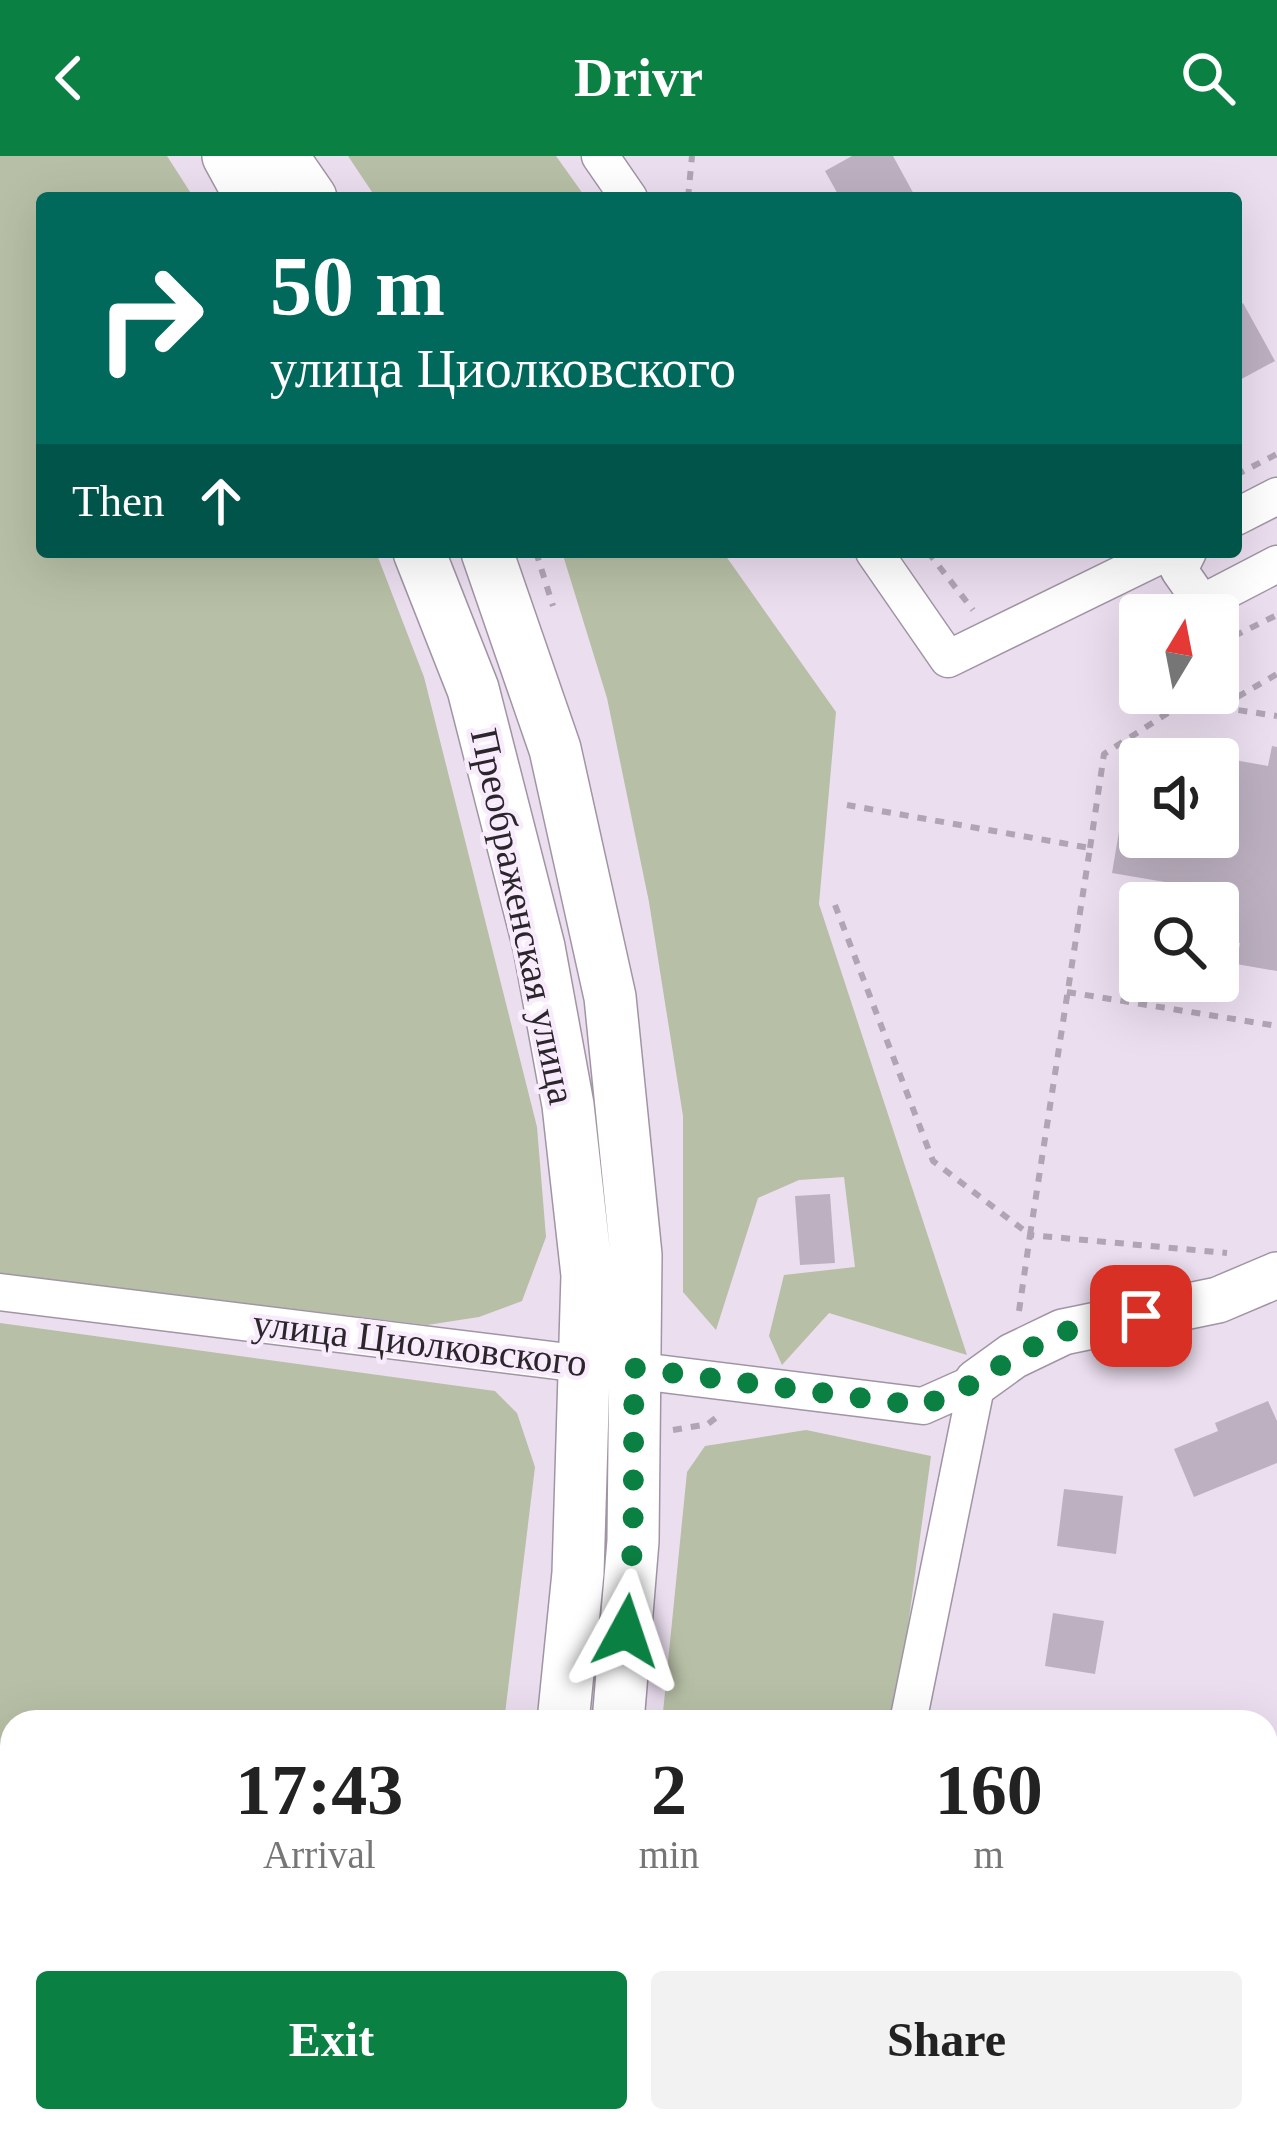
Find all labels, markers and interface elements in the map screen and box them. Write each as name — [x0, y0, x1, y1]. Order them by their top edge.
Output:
icon: back — [36, 45, 102, 111]
icon: search — [1175, 45, 1241, 111]
text: Drivr — [574, 48, 703, 108]
icon: right — [72, 240, 228, 396]
text: 50 m — [270, 240, 445, 333]
text: улица Циолковского — [270, 339, 736, 399]
icon: ahead — [188, 468, 254, 534]
text: Then — [72, 476, 164, 526]
north arrow — [1119, 594, 1239, 714]
map controls — [1119, 594, 1239, 1002]
street label: Преображенская улица — [462, 724, 584, 1108]
button: sound — [1119, 738, 1239, 858]
button: search — [1119, 882, 1239, 1002]
pin — [1090, 1265, 1192, 1367]
icon: arrive — [1108, 1283, 1174, 1349]
street label: улица Циолковского — [250, 1301, 590, 1385]
position arrow — [563, 1568, 689, 1694]
text: 17:43 — [235, 1750, 403, 1830]
text: 2 — [651, 1750, 687, 1830]
text: 160 — [935, 1750, 1043, 1830]
text: Arrival — [263, 1833, 376, 1876]
text: min — [639, 1833, 699, 1876]
text: m — [973, 1833, 1004, 1876]
button: Exit — [36, 1971, 627, 2109]
button: Share — [651, 1971, 1242, 2109]

